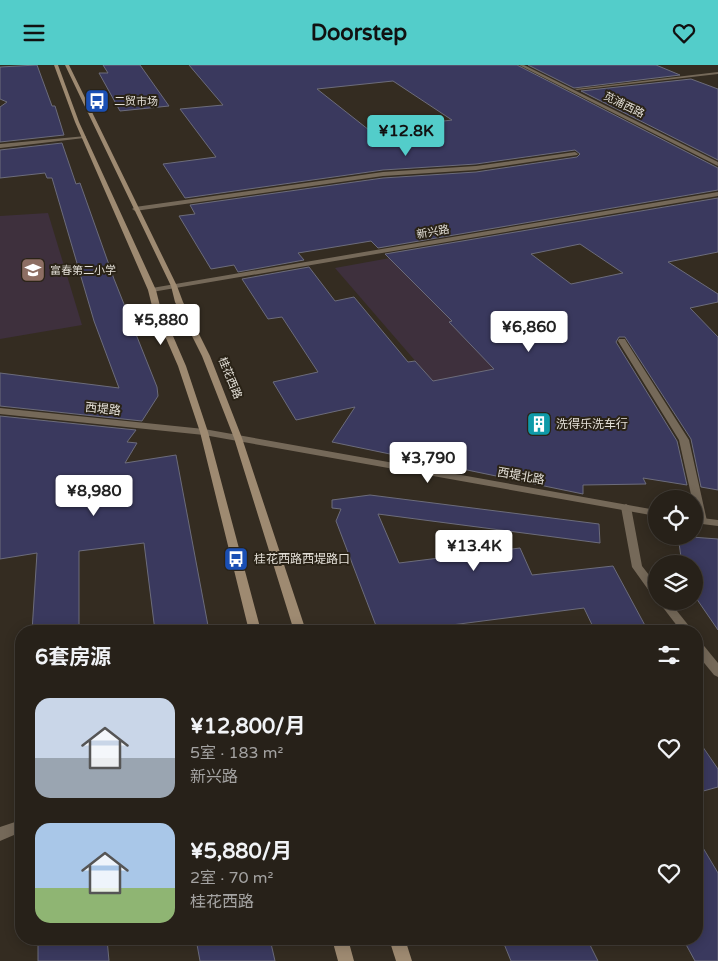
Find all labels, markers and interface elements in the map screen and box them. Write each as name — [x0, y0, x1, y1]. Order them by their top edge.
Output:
icon: menu — [20, 19, 48, 47]
icon: heart — [670, 19, 698, 47]
text: Doorstep — [311, 20, 407, 46]
bus stop icon: 二贸市场 — [84, 88, 110, 114]
street label: 苋浦西路 — [601, 90, 647, 120]
place label: 二贸市场 — [114, 95, 158, 108]
pin: ¥12.8K — [365, 114, 447, 157]
text: ¥12.8K — [378, 121, 434, 141]
street label: 新兴路 — [416, 223, 450, 241]
school or university icon: 富春第二小学 — [20, 257, 46, 283]
place label: 富春第二小学 — [50, 264, 116, 277]
pin: ¥5,880 — [120, 303, 202, 346]
text: ¥5,880 — [134, 310, 188, 330]
pin: ¥6,860 — [488, 311, 570, 353]
text: ¥6,860 — [502, 317, 556, 337]
street label: 桂花西路 — [216, 355, 244, 401]
street label: 西堤路 — [84, 400, 122, 418]
building icon: 洗得乐洗车行 — [526, 411, 552, 437]
place label: 洗得乐洗车行 — [556, 417, 628, 431]
pin: ¥3,790 — [387, 441, 469, 484]
text: ¥3,790 — [401, 448, 455, 468]
street label: 西堤北路 — [496, 465, 546, 487]
pin: ¥8,980 — [53, 475, 135, 517]
text: ¥8,980 — [67, 481, 121, 501]
map controls — [648, 490, 703, 610]
button: locate — [648, 490, 703, 545]
pin: ¥13.4K — [433, 529, 515, 572]
text: ¥13.4K — [446, 536, 502, 556]
bus stop icon: 桂花西路西堤路口 — [223, 546, 249, 572]
place label: 桂花西路西堤路口 — [254, 552, 350, 566]
button: layers — [648, 555, 703, 610]
icon: filters — [655, 641, 683, 669]
text: 6套房源 — [35, 645, 111, 670]
text: ¥12,800/月 — [190, 714, 305, 739]
icon: home — [75, 718, 135, 778]
icon: heart — [655, 734, 683, 762]
text: 5室 · 183 m² — [190, 743, 283, 763]
text: 新兴路 — [190, 767, 238, 787]
text: ¥5,880/月 — [190, 839, 292, 864]
icon: home — [75, 843, 135, 903]
icon: heart — [655, 859, 683, 887]
text: 2室 · 70 m² — [190, 868, 273, 888]
text: 桂花西路 — [190, 892, 254, 912]

